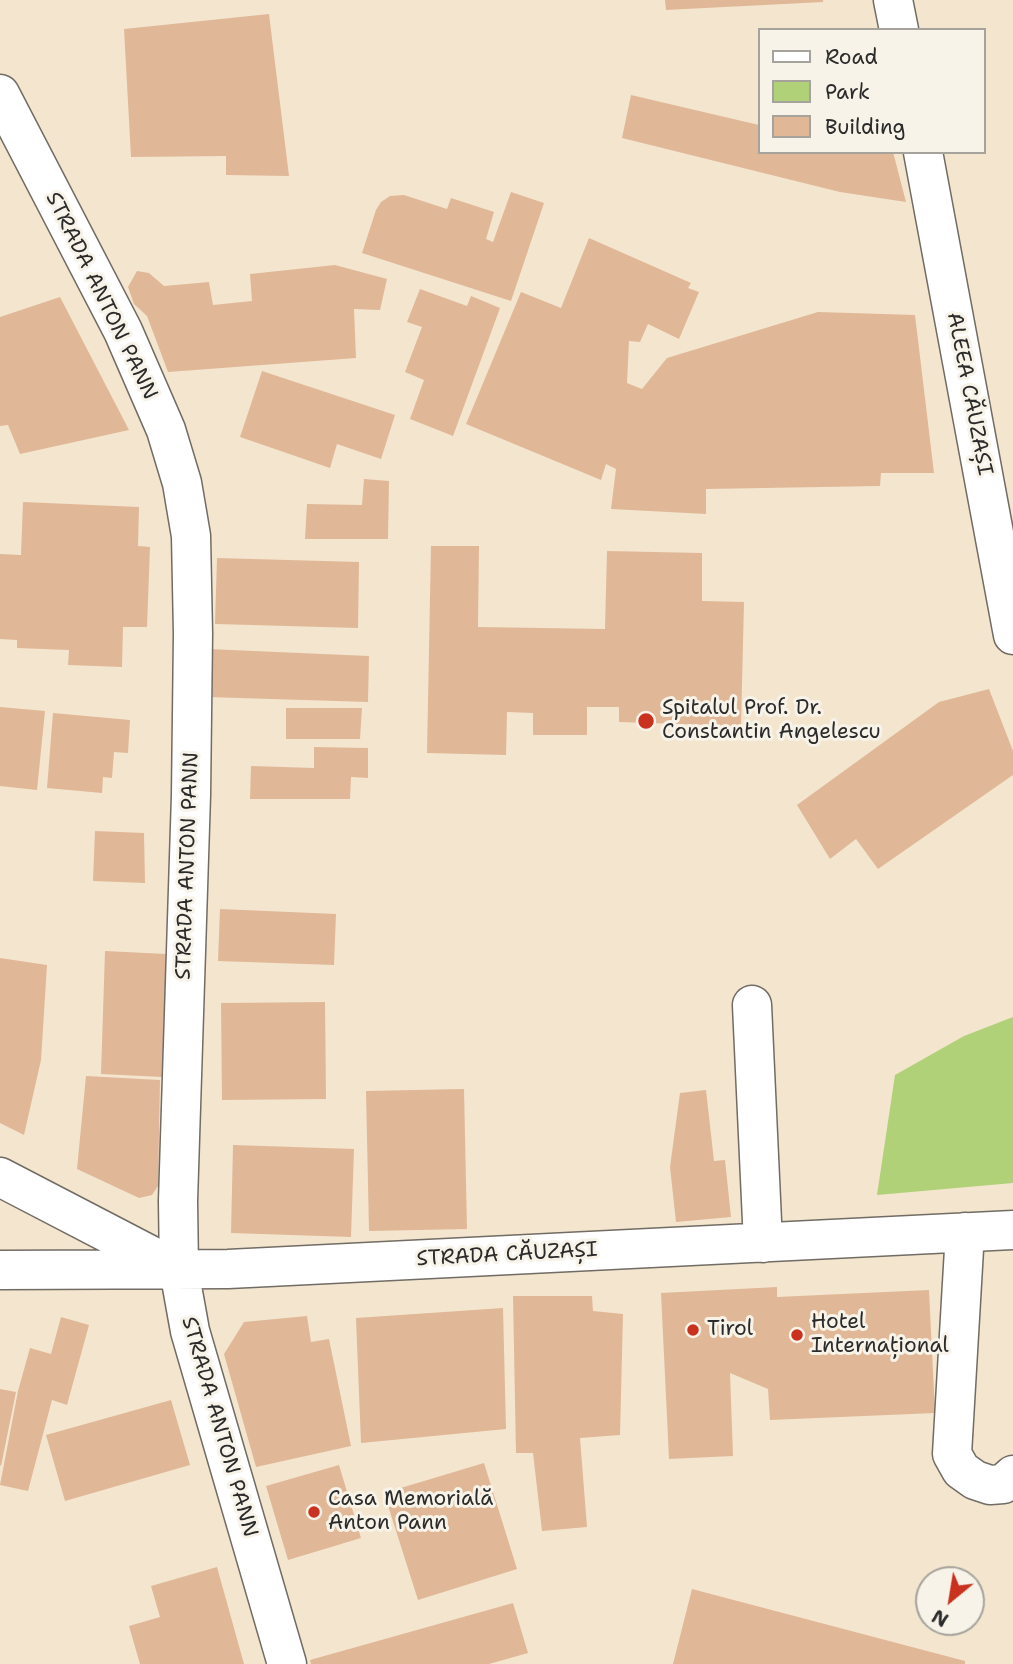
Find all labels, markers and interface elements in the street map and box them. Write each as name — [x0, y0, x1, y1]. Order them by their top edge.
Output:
legend — [758, 28, 985, 154]
text: Road — [825, 43, 878, 71]
text: Park — [825, 78, 870, 106]
text: Building — [825, 113, 905, 141]
street label: STRADA ANTON PANN — [40, 188, 162, 404]
street label: ALEEA CĂUZAȘI — [941, 310, 997, 478]
place label: Spitalul Prof. Dr. Constantin Angelescu — [662, 696, 881, 746]
marker: Spitalul Prof. Dr. Constantin Angelescu — [636, 711, 656, 731]
street label: STRADA ANTON PANN — [171, 752, 205, 980]
street label: STRADA CĂUZAȘI — [416, 1238, 598, 1272]
place label: Hotel Internațional — [811, 1310, 949, 1360]
street label: STRADA ANTON PANN — [175, 1314, 263, 1540]
place label: Tirol — [707, 1317, 753, 1343]
marker: Tirol — [685, 1322, 701, 1338]
marker: Hotel Internațional — [789, 1327, 805, 1343]
place label: Casa Memorială Anton Pann — [328, 1487, 493, 1537]
marker: Casa Memorială Anton Pann — [306, 1504, 322, 1520]
north arrow — [915, 1566, 985, 1636]
text: N — [927, 1603, 953, 1632]

